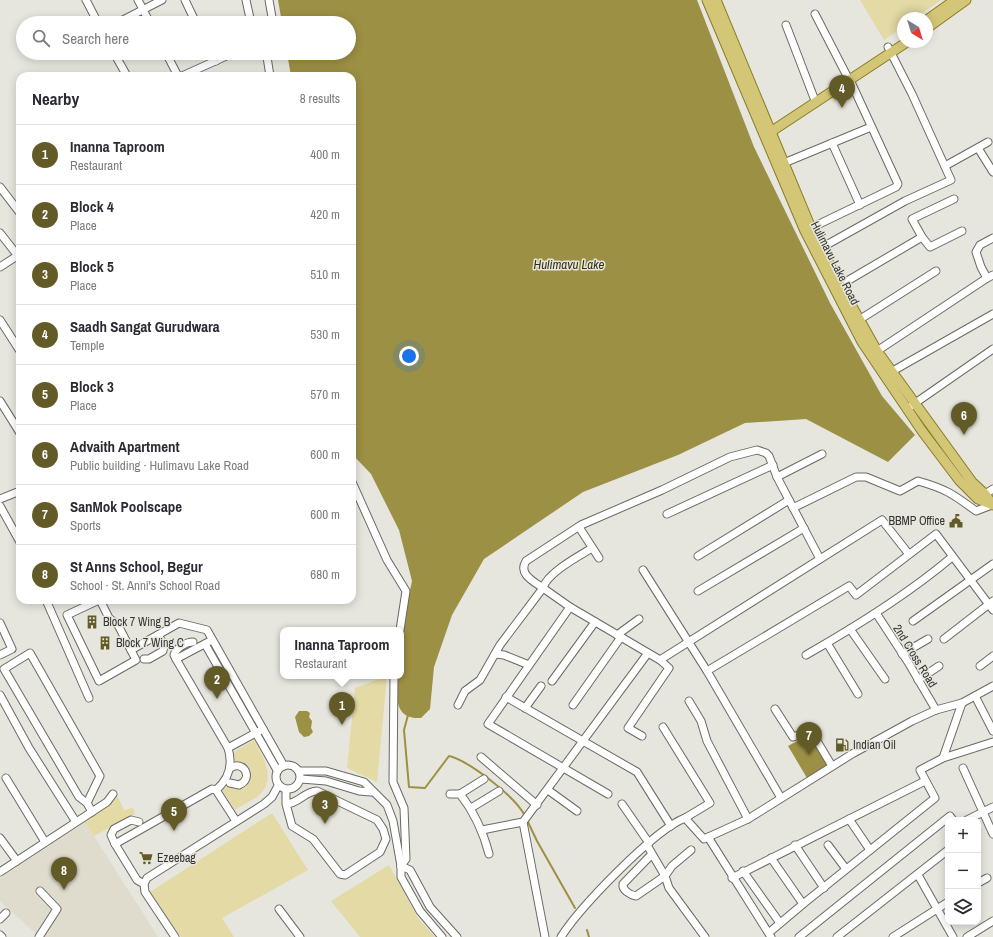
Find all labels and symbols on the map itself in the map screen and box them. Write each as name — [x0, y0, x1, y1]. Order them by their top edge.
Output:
north arrow — [897, 12, 933, 48]
pin: 4 — [829, 75, 855, 108]
street label: Hulimavu Lake Road — [807, 218, 863, 308]
water label: Hulimavu Lake — [533, 256, 605, 273]
your location — [399, 346, 419, 366]
pin: 6 — [951, 402, 977, 435]
place label: BBMP Office — [888, 513, 945, 529]
public building icon: BBMP Office — [948, 513, 964, 529]
building icon: Block 7 Wing B — [84, 614, 100, 630]
place label: Block 7 Wing B — [103, 614, 171, 630]
street label: 2nd Cross Road — [889, 622, 941, 690]
building icon: Block 7 Wing C — [97, 635, 113, 651]
place label: Block 7 Wing C — [116, 635, 184, 651]
pin: 2 — [204, 666, 230, 699]
pin: 1 — [329, 692, 355, 725]
pin: 7 — [796, 722, 822, 755]
fuel station icon: Indian Oil — [834, 737, 850, 753]
place label: Indian Oil — [853, 737, 896, 753]
pin: 3 — [312, 791, 338, 824]
pin: 5 — [161, 798, 187, 831]
supermarket icon: Ezeebag — [138, 850, 154, 866]
place label: Ezeebag — [157, 850, 196, 866]
pin: 8 — [51, 857, 77, 890]

